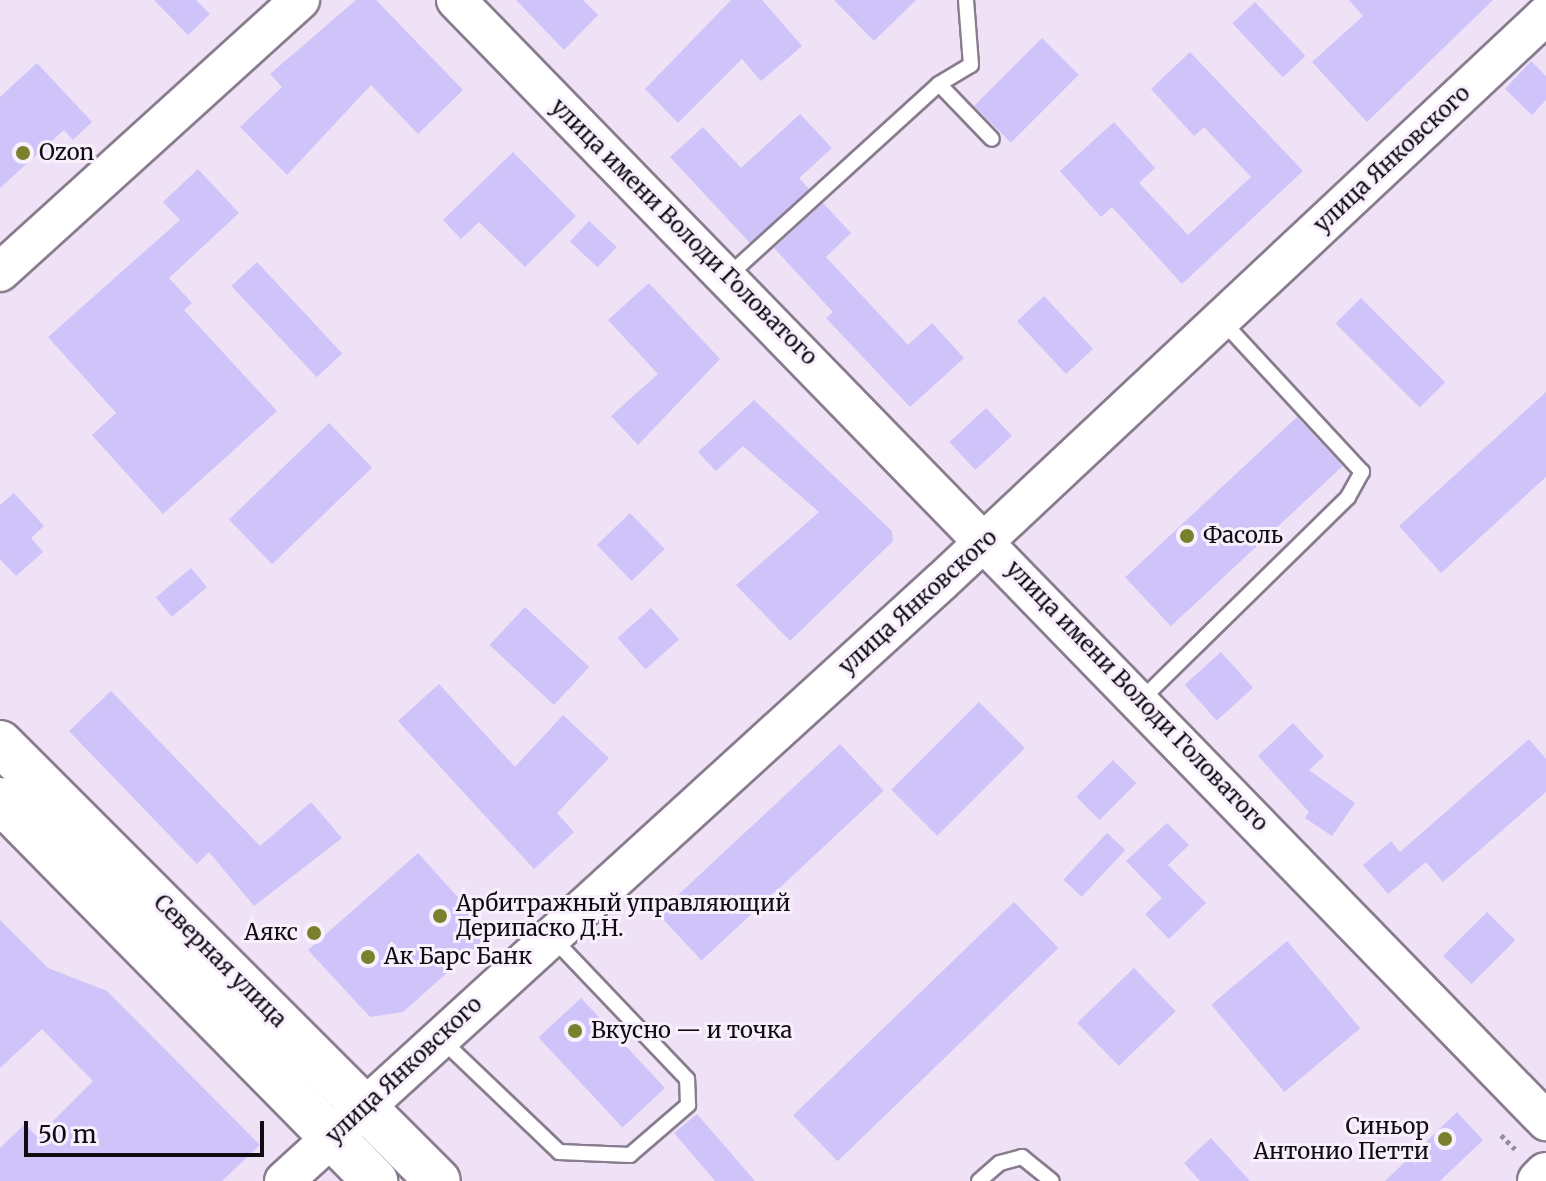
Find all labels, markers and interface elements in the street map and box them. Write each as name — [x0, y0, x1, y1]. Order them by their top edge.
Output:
street label: улица Янковского — [1309, 80, 1475, 238]
street label: улица имени Володи Головатого — [545, 93, 823, 371]
place label: Ozon — [39, 140, 94, 166]
marker: Ozon — [14, 144, 32, 162]
place label: Фасоль — [1203, 523, 1283, 549]
street label: улица Янковского — [834, 524, 1002, 680]
marker: Фасоль — [1178, 527, 1196, 545]
street label: улица имени Володи Головатого — [1001, 555, 1273, 837]
street label: Северная улица — [148, 889, 292, 1033]
place label: Арбитражный управляющий Дерипаско Д.Н. — [456, 890, 790, 942]
marker: Арбитражный управляющий Дерипаско Д.Н. — [431, 907, 449, 925]
place label: Аякс — [244, 920, 298, 946]
marker: Аякс — [305, 924, 323, 942]
place label: Ак Барс Банк — [384, 944, 532, 970]
marker: Ак Барс Банк — [359, 948, 377, 966]
street label: улица Янковского — [321, 991, 487, 1149]
place label: Вкусно — и точка — [591, 1018, 792, 1044]
marker: Вкусно — и точка — [566, 1022, 584, 1040]
scale bar — [28, 1105, 268, 1155]
place label: Синьор Антонио Петти — [1253, 1113, 1429, 1164]
text: 50 m — [38, 1119, 97, 1150]
marker: Синьор Антонио Петти — [1436, 1130, 1454, 1148]

